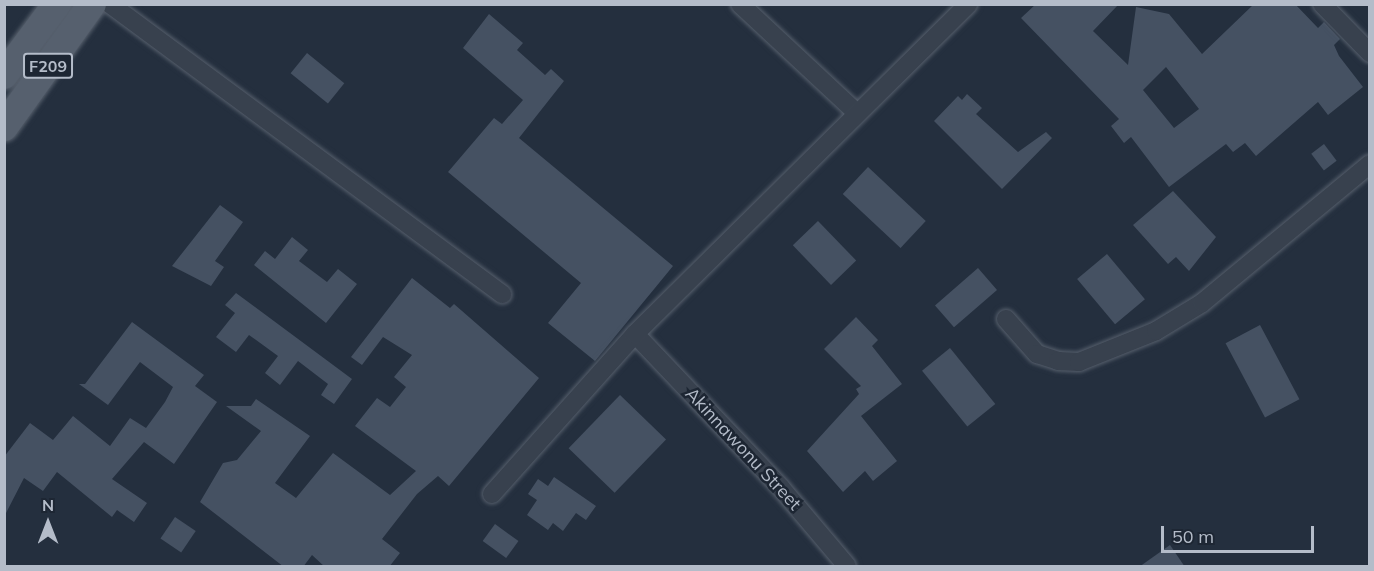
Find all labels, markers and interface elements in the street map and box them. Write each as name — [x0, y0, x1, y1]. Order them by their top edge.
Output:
road number: F209 — [22, 53, 74, 79]
street label: Akinnawonu Street — [681, 383, 805, 515]
north arrow — [18, 493, 78, 553]
text: N — [42, 495, 54, 515]
scale bar — [1164, 514, 1317, 552]
text: 50 m — [1172, 525, 1214, 548]

